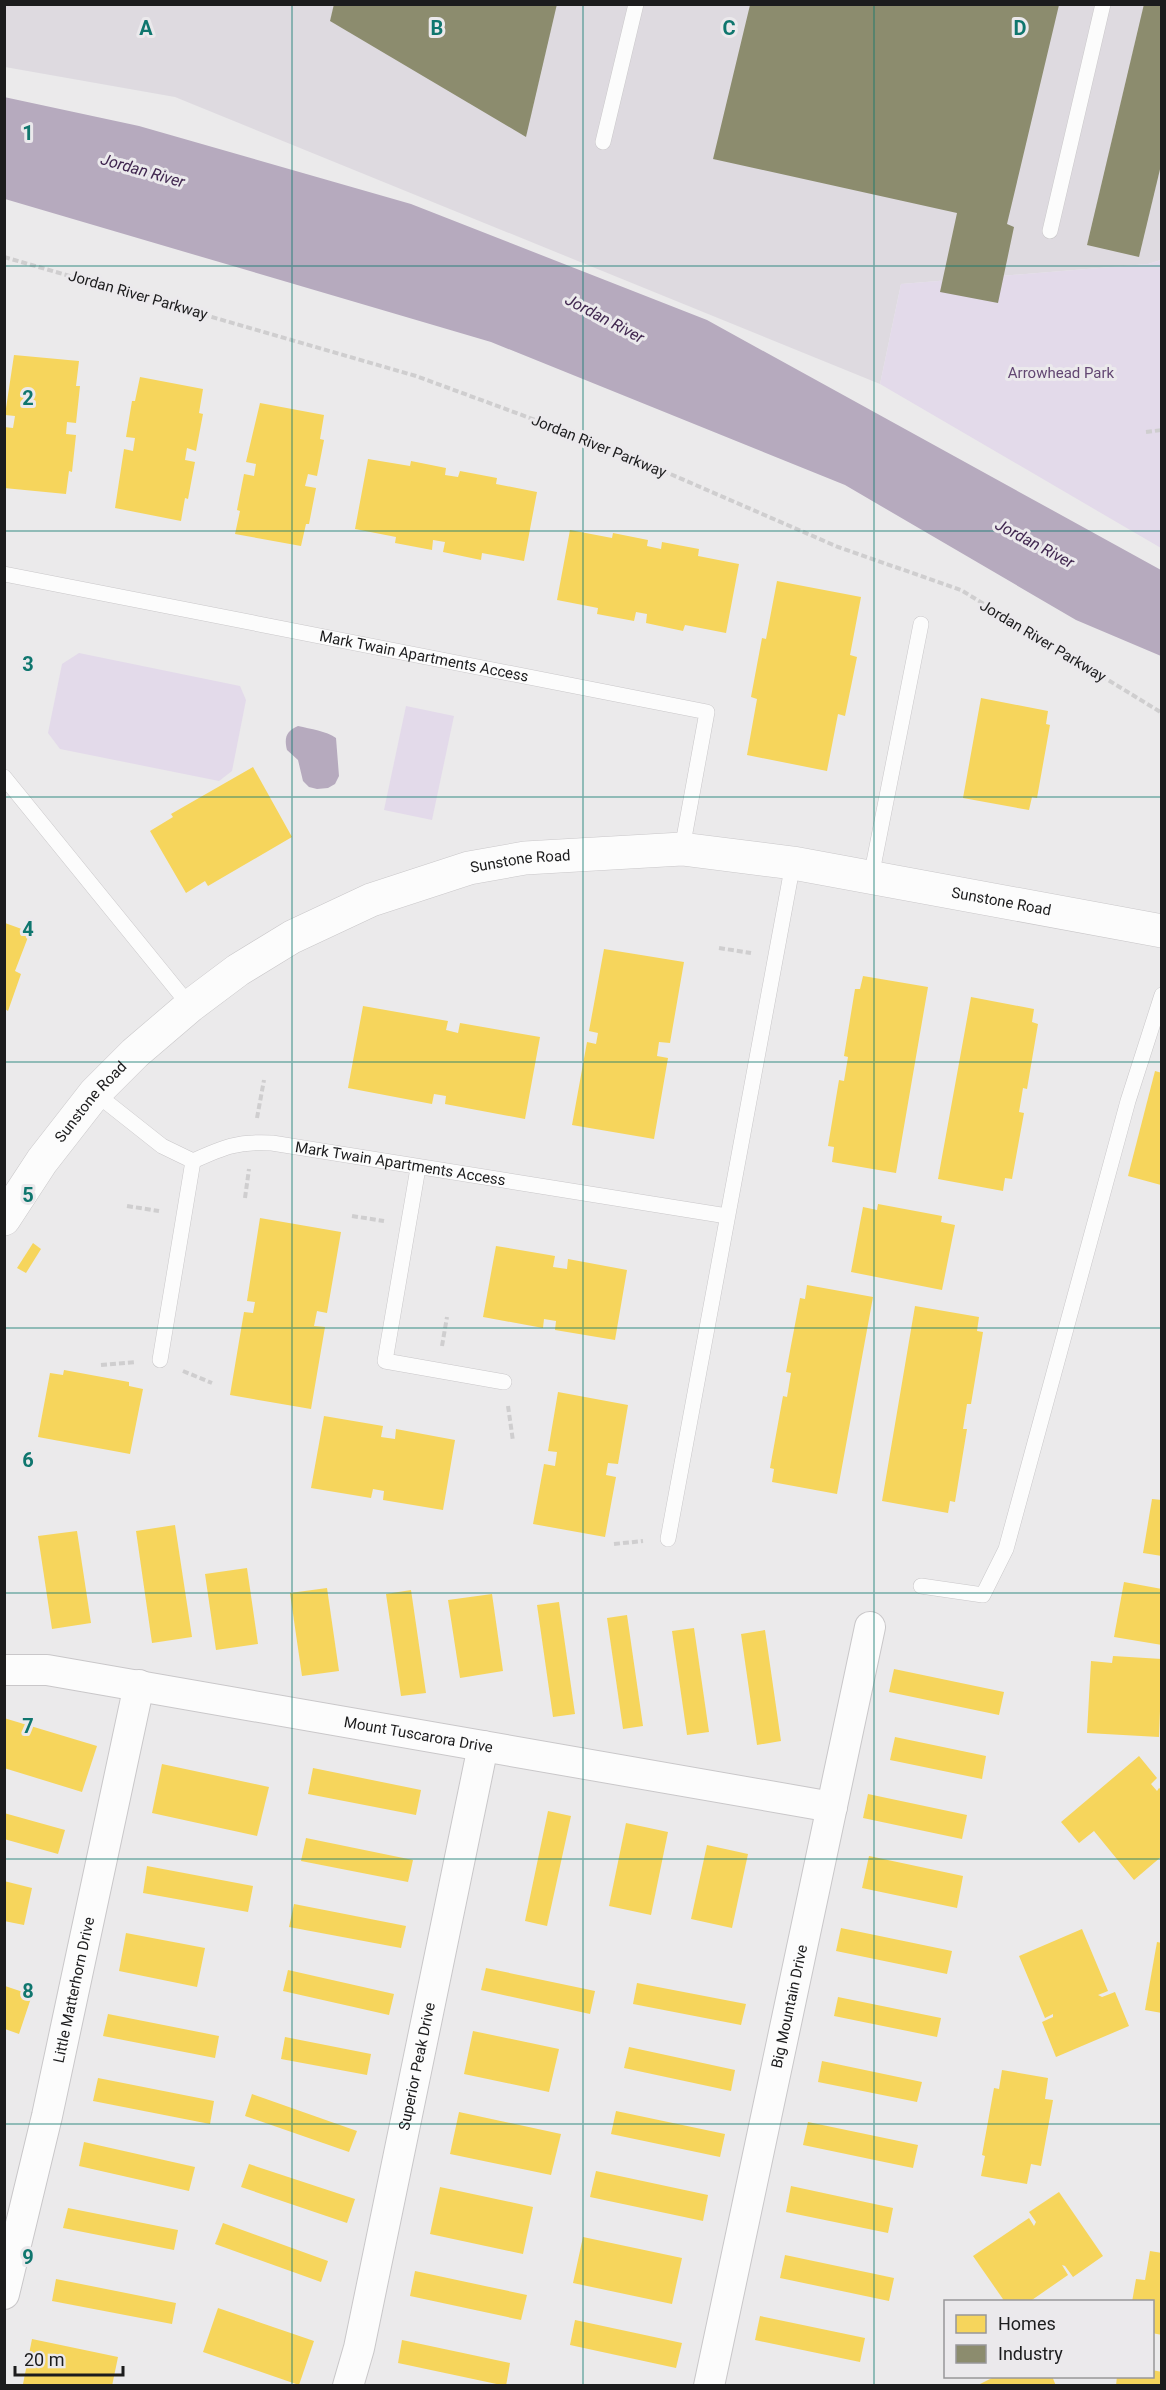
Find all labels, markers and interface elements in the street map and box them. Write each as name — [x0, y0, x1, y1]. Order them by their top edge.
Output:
text: A — [139, 16, 153, 40]
text: B — [431, 16, 443, 40]
text: C — [722, 16, 736, 40]
text: D — [1014, 16, 1027, 40]
text: 1 — [22, 121, 34, 145]
water label: Jordan River — [99, 149, 188, 192]
street label: Jordan River Parkway — [66, 267, 210, 323]
water label: Jordan River — [562, 290, 648, 347]
park label: Arrowhead Park — [1008, 364, 1115, 382]
text: 2 — [22, 386, 34, 410]
street label: Jordan River Parkway — [529, 411, 669, 481]
water label: Jordan River — [992, 515, 1078, 572]
street label: Jordan River Parkway — [977, 596, 1109, 686]
street label: Mark Twain Apartments Access — [318, 627, 530, 686]
text: 3 — [22, 652, 34, 676]
street label: Sunstone Road — [469, 846, 571, 877]
street label: Sunstone Road — [950, 883, 1053, 919]
text: 4 — [22, 917, 34, 941]
street label: Sunstone Road — [51, 1058, 130, 1146]
street label: Mark Twain Apartments Access — [294, 1138, 507, 1189]
text: 5 — [22, 1183, 34, 1207]
text: 6 — [22, 1448, 34, 1472]
street label: Mount Tuscarora Drive — [343, 1713, 494, 1757]
text: 7 — [22, 1714, 34, 1738]
street label: Little Matterhorn Drive — [50, 1915, 98, 2065]
street label: Big Mountain Drive — [768, 1943, 811, 2070]
text: 8 — [22, 1979, 34, 2003]
street label: Superior Peak Drive — [395, 2001, 439, 2132]
text: 9 — [22, 2245, 34, 2269]
legend — [944, 2300, 1154, 2378]
text: Homes — [998, 2313, 1056, 2334]
scale bar — [15, 2339, 123, 2377]
text: Industry — [998, 2343, 1063, 2364]
text: 20 m — [24, 2349, 64, 2370]

